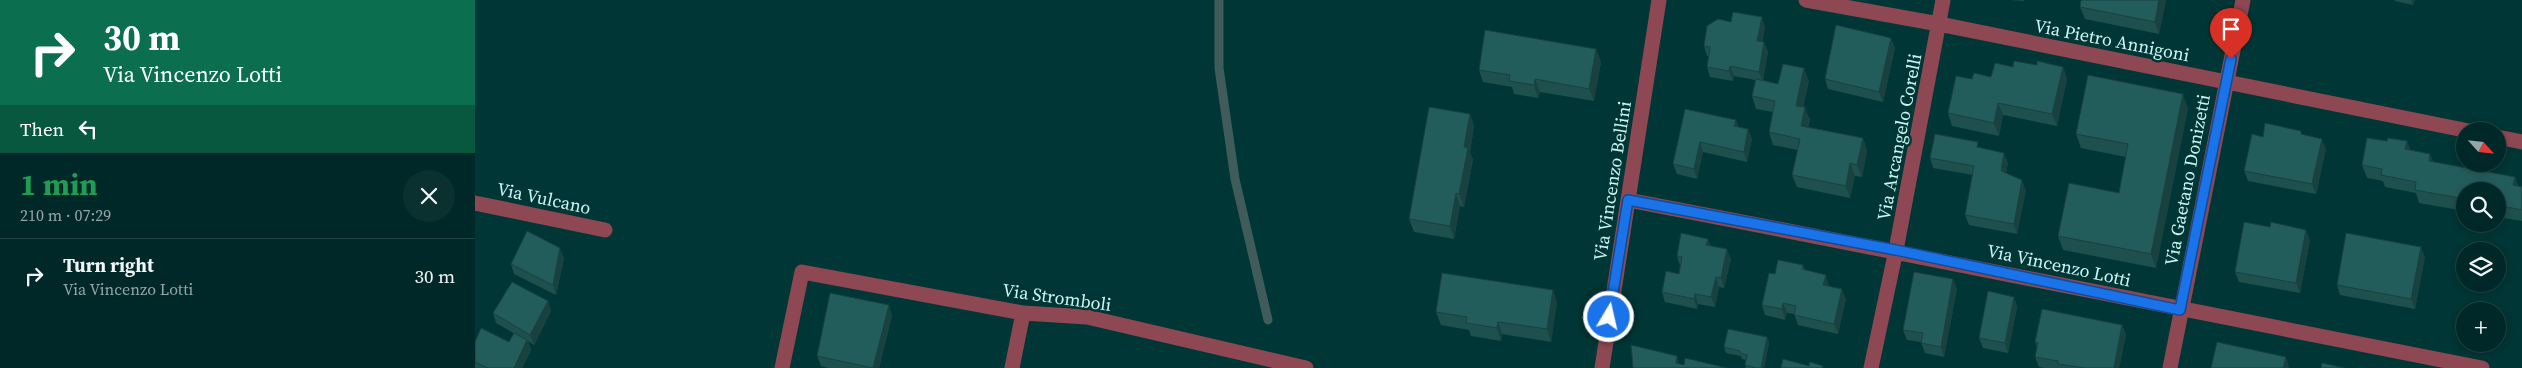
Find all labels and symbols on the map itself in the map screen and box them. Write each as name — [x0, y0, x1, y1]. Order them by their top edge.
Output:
pin — [2210, 8, 2252, 59]
street label: Via Pietro Annigoni — [2032, 13, 2192, 67]
street label: Via Arcangelo Corelli — [1871, 51, 1927, 223]
street label: Via Gaetano Donizetti — [2158, 92, 2216, 268]
street label: Via Vincenzo Bellini — [1587, 99, 1637, 263]
north arrow — [2456, 122, 2506, 172]
street label: Via Vulcano — [495, 176, 593, 220]
street label: Via Vincenzo Lotti — [1985, 238, 2133, 292]
street label: Via Stromboli — [1001, 277, 1113, 317]
position arrow — [1582, 290, 1634, 342]

